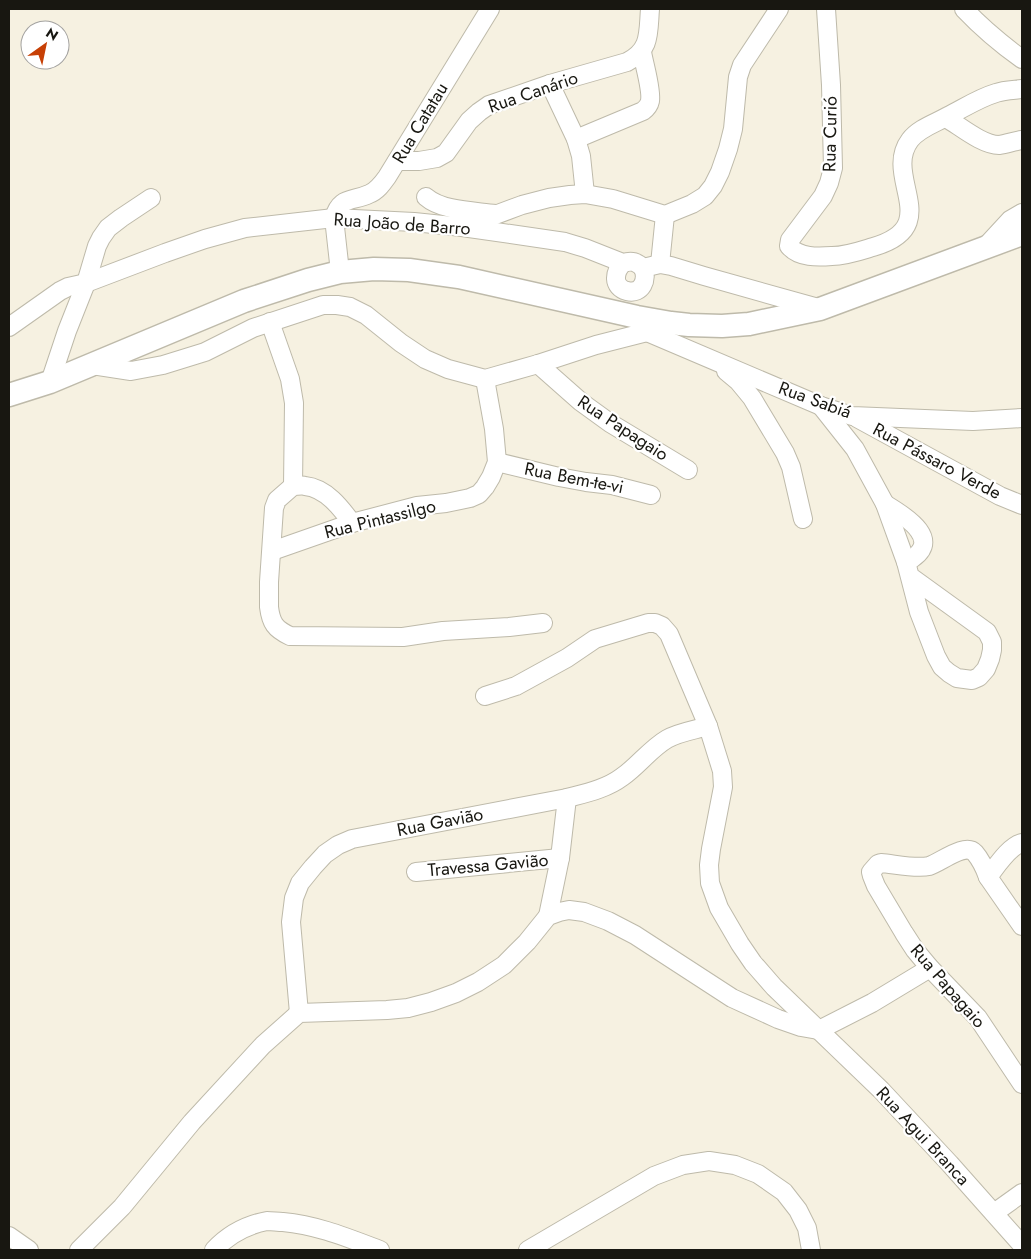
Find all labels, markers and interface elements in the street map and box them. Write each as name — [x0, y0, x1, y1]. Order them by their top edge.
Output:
north arrow — [20, 20, 70, 70]
text: N — [42, 23, 62, 46]
street label: Rua Canário — [485, 64, 582, 120]
street label: Rua Catatau — [386, 78, 454, 168]
street label: Rua Curió — [816, 96, 844, 172]
street label: Rua João de Barro — [333, 206, 472, 242]
street label: Rua Sabiá — [775, 375, 855, 425]
street label: Rua Papagaio — [572, 389, 674, 467]
street label: Rua Pássaro Verde — [868, 416, 1006, 506]
street label: Rua Bem-te-vi — [522, 456, 626, 500]
street label: Rua Pintassilgo — [322, 493, 439, 545]
street label: Rua Gavião — [395, 801, 485, 843]
street label: Travessa Gavião — [427, 847, 549, 883]
street label: Rua Papagaio — [904, 938, 992, 1034]
street label: Rua Agui Branca — [870, 1081, 976, 1191]

